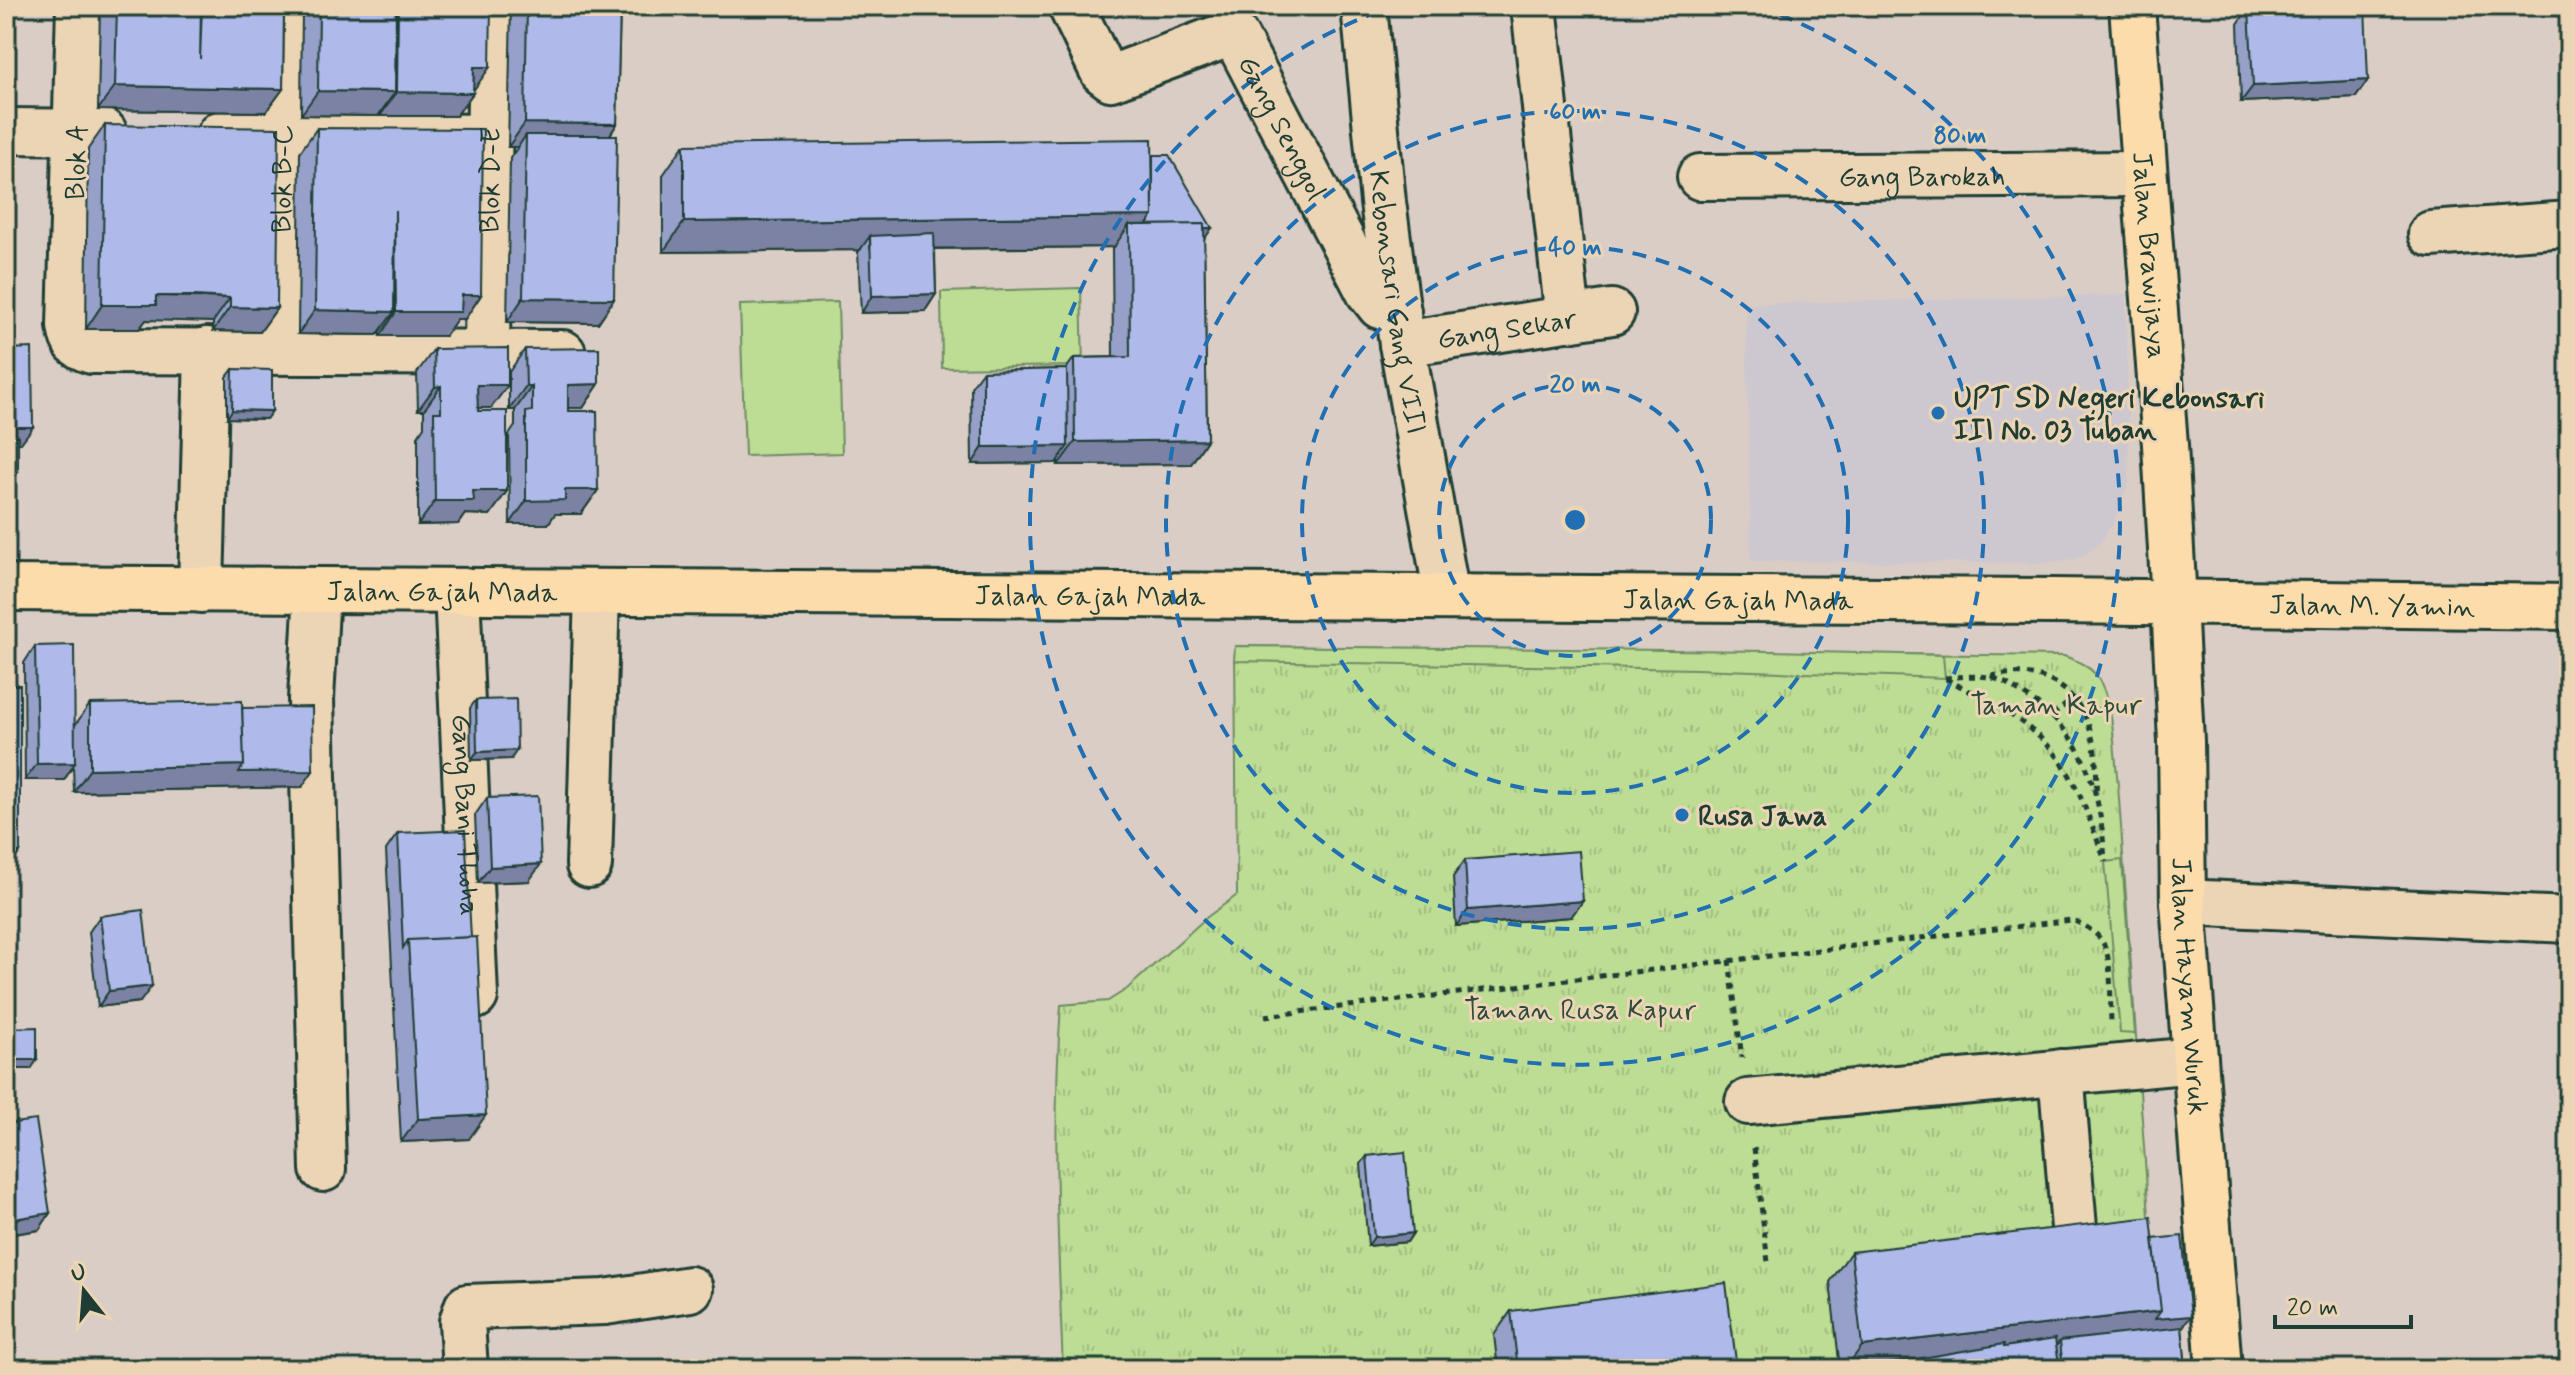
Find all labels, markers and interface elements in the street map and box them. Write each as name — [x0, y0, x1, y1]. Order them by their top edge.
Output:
street label: Gang Senggol — [1228, 50, 1334, 207]
text: 60 m — [1549, 97, 1601, 128]
text: 80 m — [1934, 121, 1986, 152]
street label: Blok A — [58, 124, 97, 201]
street label: Blok B-C — [264, 125, 303, 233]
street label: Blok D-E — [472, 127, 511, 233]
street label: Jalan Brawijaya — [2122, 150, 2174, 361]
street label: Gang Barokah — [1839, 159, 2005, 199]
street label: Kebonsari Gang VIII — [1359, 169, 1434, 437]
text: 40 m — [1548, 233, 1602, 264]
street label: Gang Sekar — [1435, 301, 1580, 359]
text: 20 m — [1549, 370, 1601, 401]
place label: UPT SD Negeri Kebonsari III No. 03 Tuban — [1954, 381, 2264, 450]
marker: UPT SD Negeri Kebonsari III No. 03 Tuban — [1929, 404, 1947, 422]
centre of rings — [1561, 506, 1589, 534]
street label: Jalan Gajah Mada — [327, 574, 558, 613]
street label: Jalan Gajah Mada — [975, 578, 1206, 617]
street label: Jalan Gajah Mada — [1623, 582, 1854, 621]
street label: Jalan M. Yamin — [2269, 588, 2475, 627]
park label: Taman Kapur — [1970, 688, 2143, 725]
street label: Gang Bani Thoha — [441, 713, 487, 917]
place label: Rusa Jawa — [1698, 799, 1827, 836]
marker: Rusa Jawa — [1673, 806, 1691, 824]
street label: Jalan Hayam Wuruk — [2161, 857, 2215, 1117]
park label: Taman Rusa Kapur — [1464, 993, 1696, 1030]
north arrow — [44, 1251, 124, 1331]
text: U — [68, 1258, 90, 1289]
scale bar — [2275, 1279, 2411, 1329]
text: 20 m — [2287, 1293, 2338, 1324]

